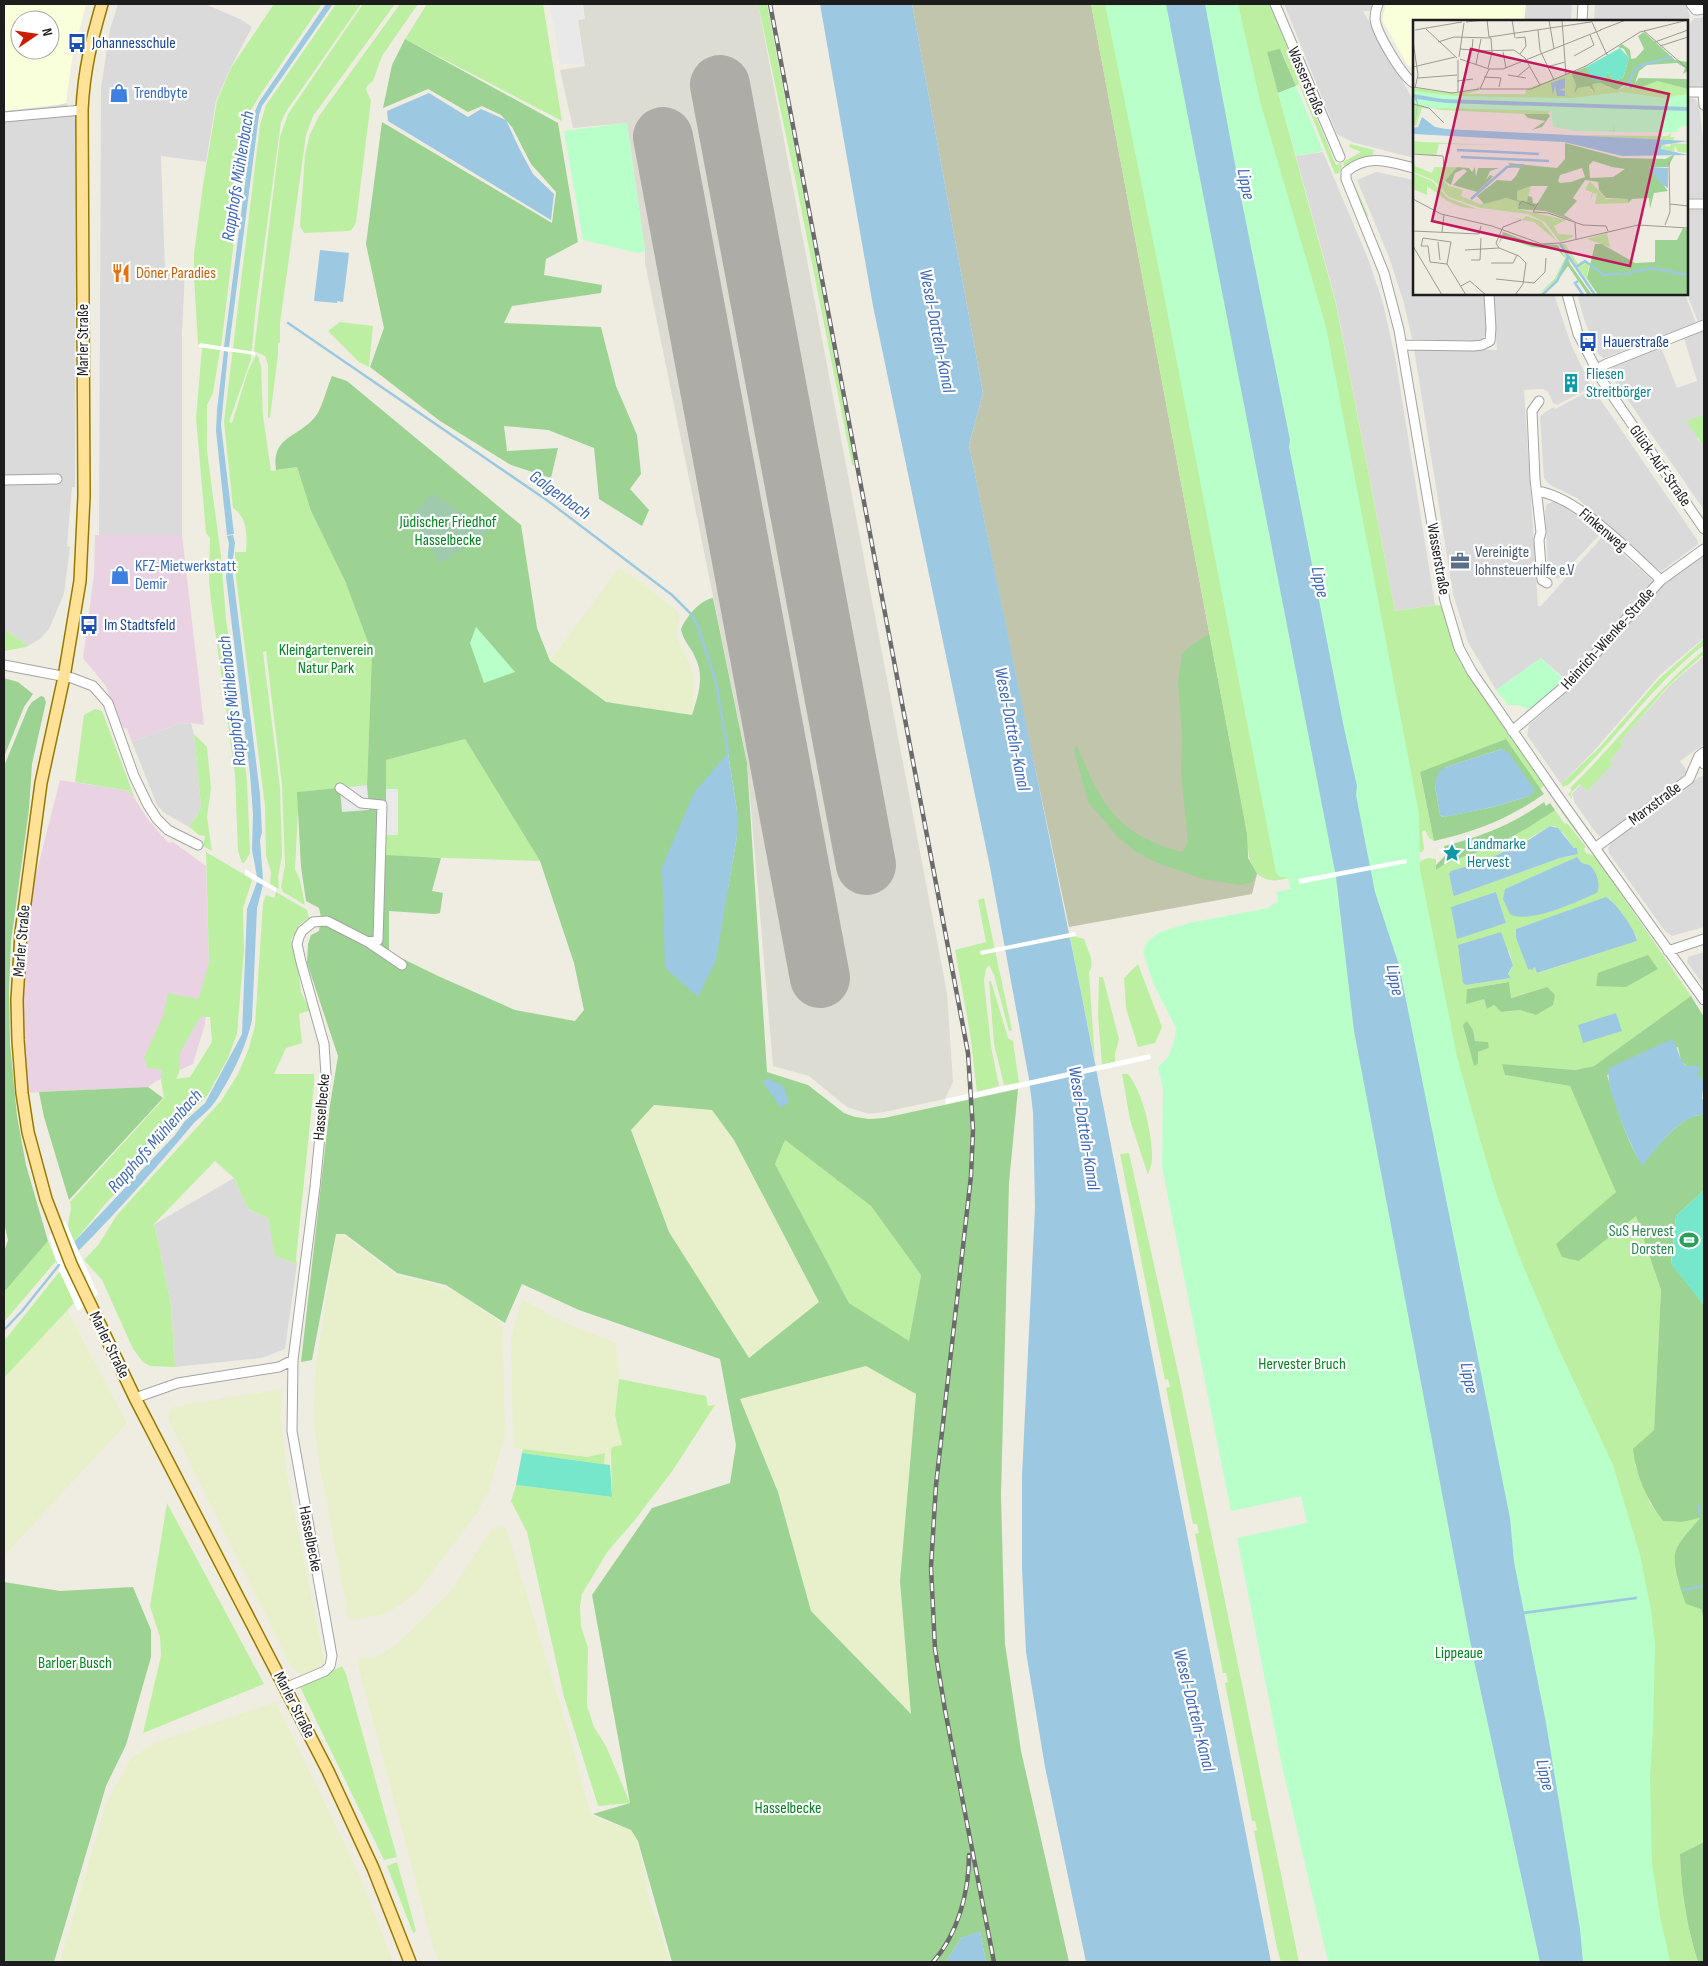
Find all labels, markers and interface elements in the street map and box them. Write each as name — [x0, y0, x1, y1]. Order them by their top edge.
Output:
north arrow — [10, 10, 60, 60]
inset map — [1413, 20, 1688, 295]
text: N — [38, 27, 56, 38]
bus stop icon: Johannesschule — [66, 32, 88, 54]
place label: Johannesschule — [91, 34, 176, 53]
street label: Wasserstraße — [1283, 44, 1329, 118]
shop icon: Trendbyte — [108, 82, 130, 104]
place label: Trendbyte — [134, 84, 188, 103]
water label: Rapphofs Mühlenbach — [217, 109, 259, 242]
water label: Lippe — [1233, 167, 1259, 201]
restaurant icon: Döner Paradies — [110, 262, 132, 284]
place label: Döner Paradies — [136, 264, 216, 283]
water label: Wesel-Datteln-Kanal — [915, 268, 959, 395]
street label: Marler Straße — [74, 304, 93, 376]
bus stop icon: Hauerstraße — [1577, 331, 1599, 353]
place label: Hauerstraße — [1603, 333, 1669, 352]
place label: Fliesen Streitbörger — [1586, 365, 1652, 402]
building icon: Fliesen Streitbörger — [1560, 372, 1582, 394]
street label: Glück-Auf-Straße — [1625, 422, 1695, 510]
water label: Galgenbach — [525, 466, 595, 524]
street label: Finkenweg — [1575, 504, 1631, 556]
park label: Jüdischer Friedhof Hasselbecke — [399, 513, 497, 550]
street label: Wasserstraße — [1422, 522, 1454, 596]
place label: Vereinigte lohnsteuerhilfe e.V — [1475, 543, 1575, 580]
office icon: Vereinigte lohnsteuerhilfe e.V — [1449, 550, 1471, 572]
place label: KFZ-Mietwerkstatt Demir — [135, 557, 236, 594]
shop icon: KFZ-Mietwerkstatt Demir — [109, 564, 131, 586]
water label: Lippe — [1307, 565, 1333, 599]
street label: Heinrich-Wienke-Straße — [1557, 584, 1659, 694]
bus stop icon: Im Stadtsfeld — [78, 614, 100, 636]
place label: Im Stadtsfeld — [104, 616, 175, 635]
water label: Rapphofs Mühlenbach — [214, 634, 250, 767]
park label: Kleingartenverein Natur Park — [279, 641, 373, 678]
water label: Wesel-Datteln-Kanal — [990, 666, 1034, 793]
street label: Marxstraße — [1625, 778, 1685, 830]
place label: Landmarke Hervest — [1467, 835, 1526, 872]
place icon: Landmarke Hervest — [1441, 842, 1463, 864]
street label: Marler Straße — [9, 904, 35, 978]
water label: Lippe — [1382, 963, 1408, 997]
water label: Wesel-Datteln-Kanal — [1064, 1065, 1104, 1192]
street label: Hasselbecke — [310, 1073, 334, 1141]
water label: Rapphofs Mühlenbach — [103, 1085, 207, 1197]
place label: SuS Hervest Dorsten — [1609, 1222, 1674, 1259]
sports icon: SuS Hervest Dorsten — [1678, 1229, 1700, 1251]
street label: Marler Straße — [85, 1308, 133, 1382]
park label: Hervester Bruch — [1258, 1355, 1346, 1374]
water label: Lippe — [1456, 1361, 1482, 1395]
street label: Hasselbecke — [294, 1504, 326, 1574]
park label: Lippeaue — [1435, 1644, 1483, 1663]
water label: Wesel-Datteln-Kanal — [1169, 1647, 1220, 1774]
park label: Barloer Busch — [38, 1654, 112, 1673]
street label: Marler Straße — [269, 1669, 319, 1741]
water label: Lippe — [1531, 1757, 1559, 1793]
park label: Hasselbecke — [755, 1799, 821, 1818]

